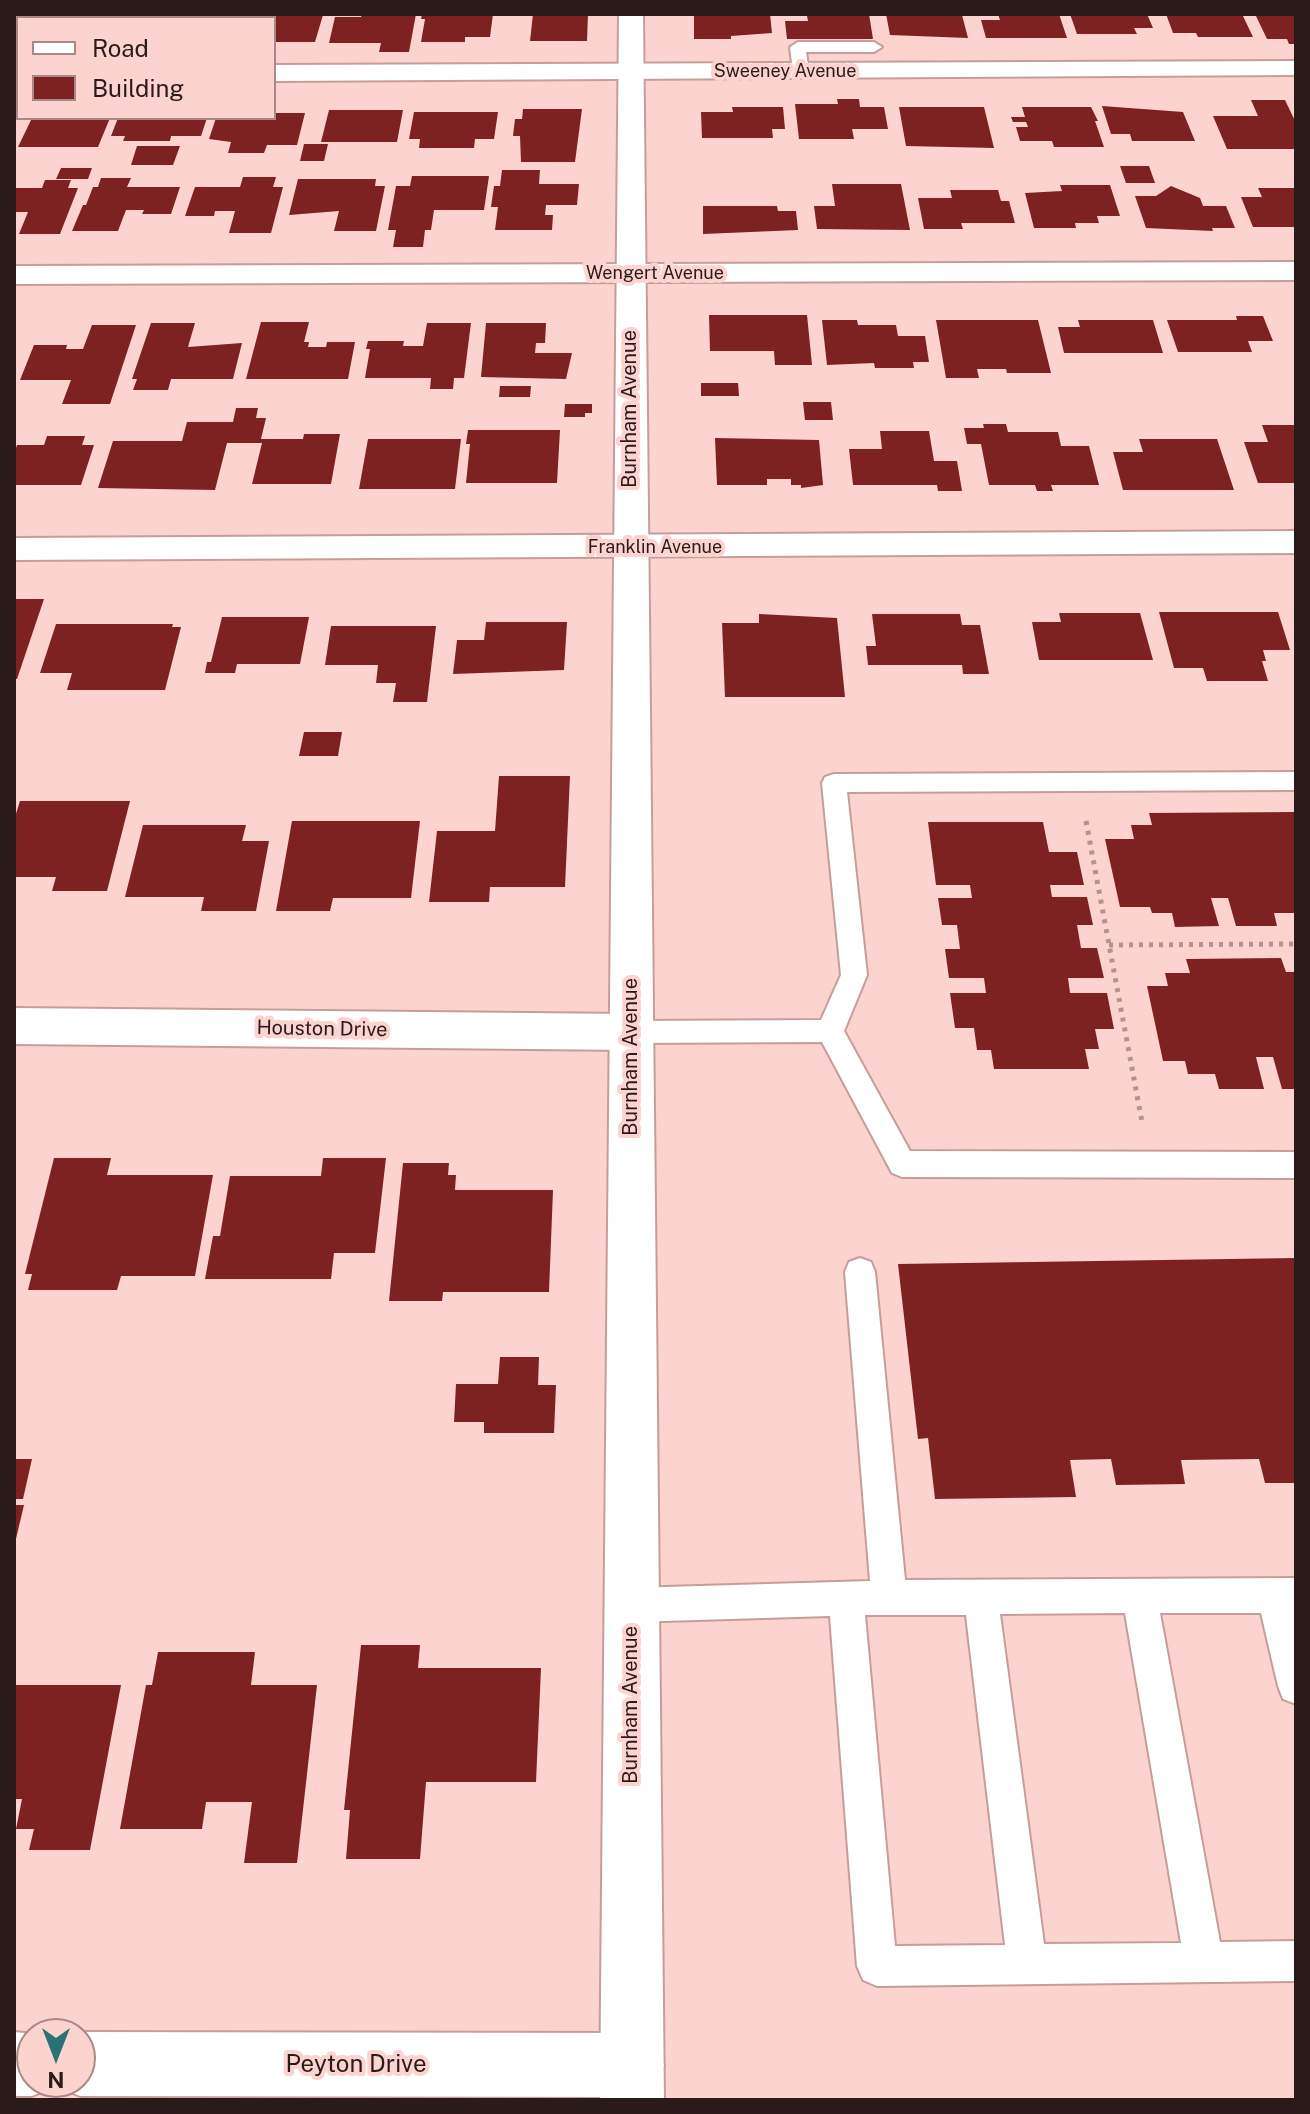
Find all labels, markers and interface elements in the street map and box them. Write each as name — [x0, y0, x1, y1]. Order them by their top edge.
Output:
legend — [16, 16, 276, 120]
text: Road — [92, 34, 149, 62]
street label: Sweeney Avenue — [714, 60, 856, 82]
text: Building — [92, 74, 184, 102]
street label: Wengert Avenue — [586, 262, 724, 284]
street label: Burnham Avenue — [618, 330, 642, 488]
street label: Franklin Avenue — [588, 536, 722, 558]
street label: Burnham Avenue — [619, 978, 643, 1136]
street label: Houston Drive — [256, 1016, 388, 1042]
street label: Burnham Avenue — [619, 1626, 643, 1784]
north arrow — [16, 2018, 96, 2098]
street label: Peyton Drive — [285, 2051, 427, 2079]
text: N — [47, 2067, 65, 2093]

